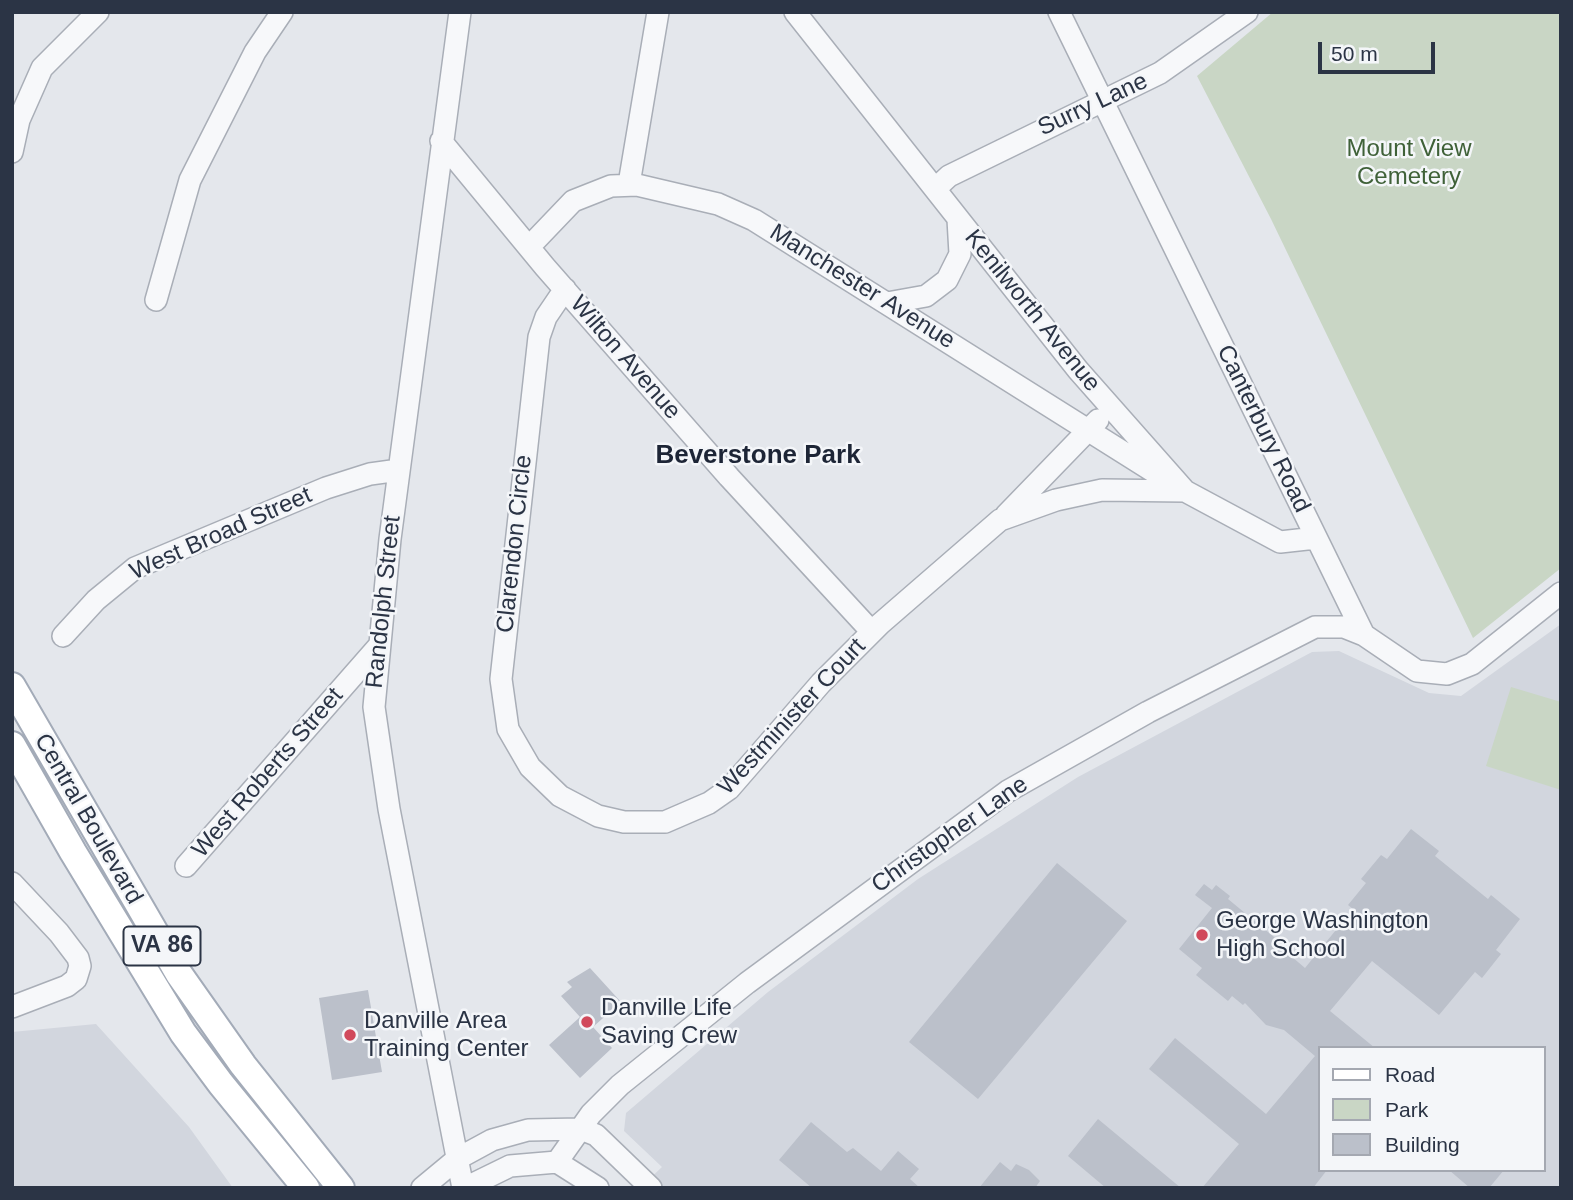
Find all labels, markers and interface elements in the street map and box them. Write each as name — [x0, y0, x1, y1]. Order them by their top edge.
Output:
scale bar — [1321, 28, 1438, 72]
text: 50 m — [1331, 42, 1378, 65]
street label: Surry Lane — [1034, 67, 1152, 143]
park label: Mount View Cemetery — [1347, 135, 1471, 191]
street label: Manchester Avenue — [764, 218, 960, 356]
street label: Kenilworth Avenue — [958, 224, 1106, 398]
street label: Wilton Avenue — [564, 290, 686, 426]
street label: Canterbury Road — [1210, 341, 1316, 517]
district label: Beverstone Park — [655, 440, 861, 472]
street label: Clarendon Circle — [491, 454, 539, 634]
street label: West Broad Street — [126, 481, 316, 587]
street label: Randolph Street — [361, 514, 407, 690]
street label: Westminister Court — [712, 633, 872, 801]
street label: West Roberts Street — [186, 682, 350, 864]
street label: Central Boulevard — [28, 729, 148, 909]
street label: Christopher Lane — [866, 770, 1034, 900]
place label: George Washington High School — [1216, 907, 1429, 963]
road number: VA 86 — [124, 926, 200, 965]
marker: George Washington High School — [1194, 927, 1210, 943]
place label: Danville Life Saving Crew — [601, 994, 737, 1050]
place label: Danville Area Training Center — [364, 1007, 529, 1063]
marker: Danville Life Saving Crew — [579, 1014, 595, 1030]
marker: Danville Area Training Center — [342, 1027, 358, 1043]
legend — [1318, 1046, 1545, 1172]
text: Road — [1385, 1063, 1435, 1086]
text: Park — [1385, 1098, 1428, 1121]
text: Building — [1385, 1133, 1460, 1156]

